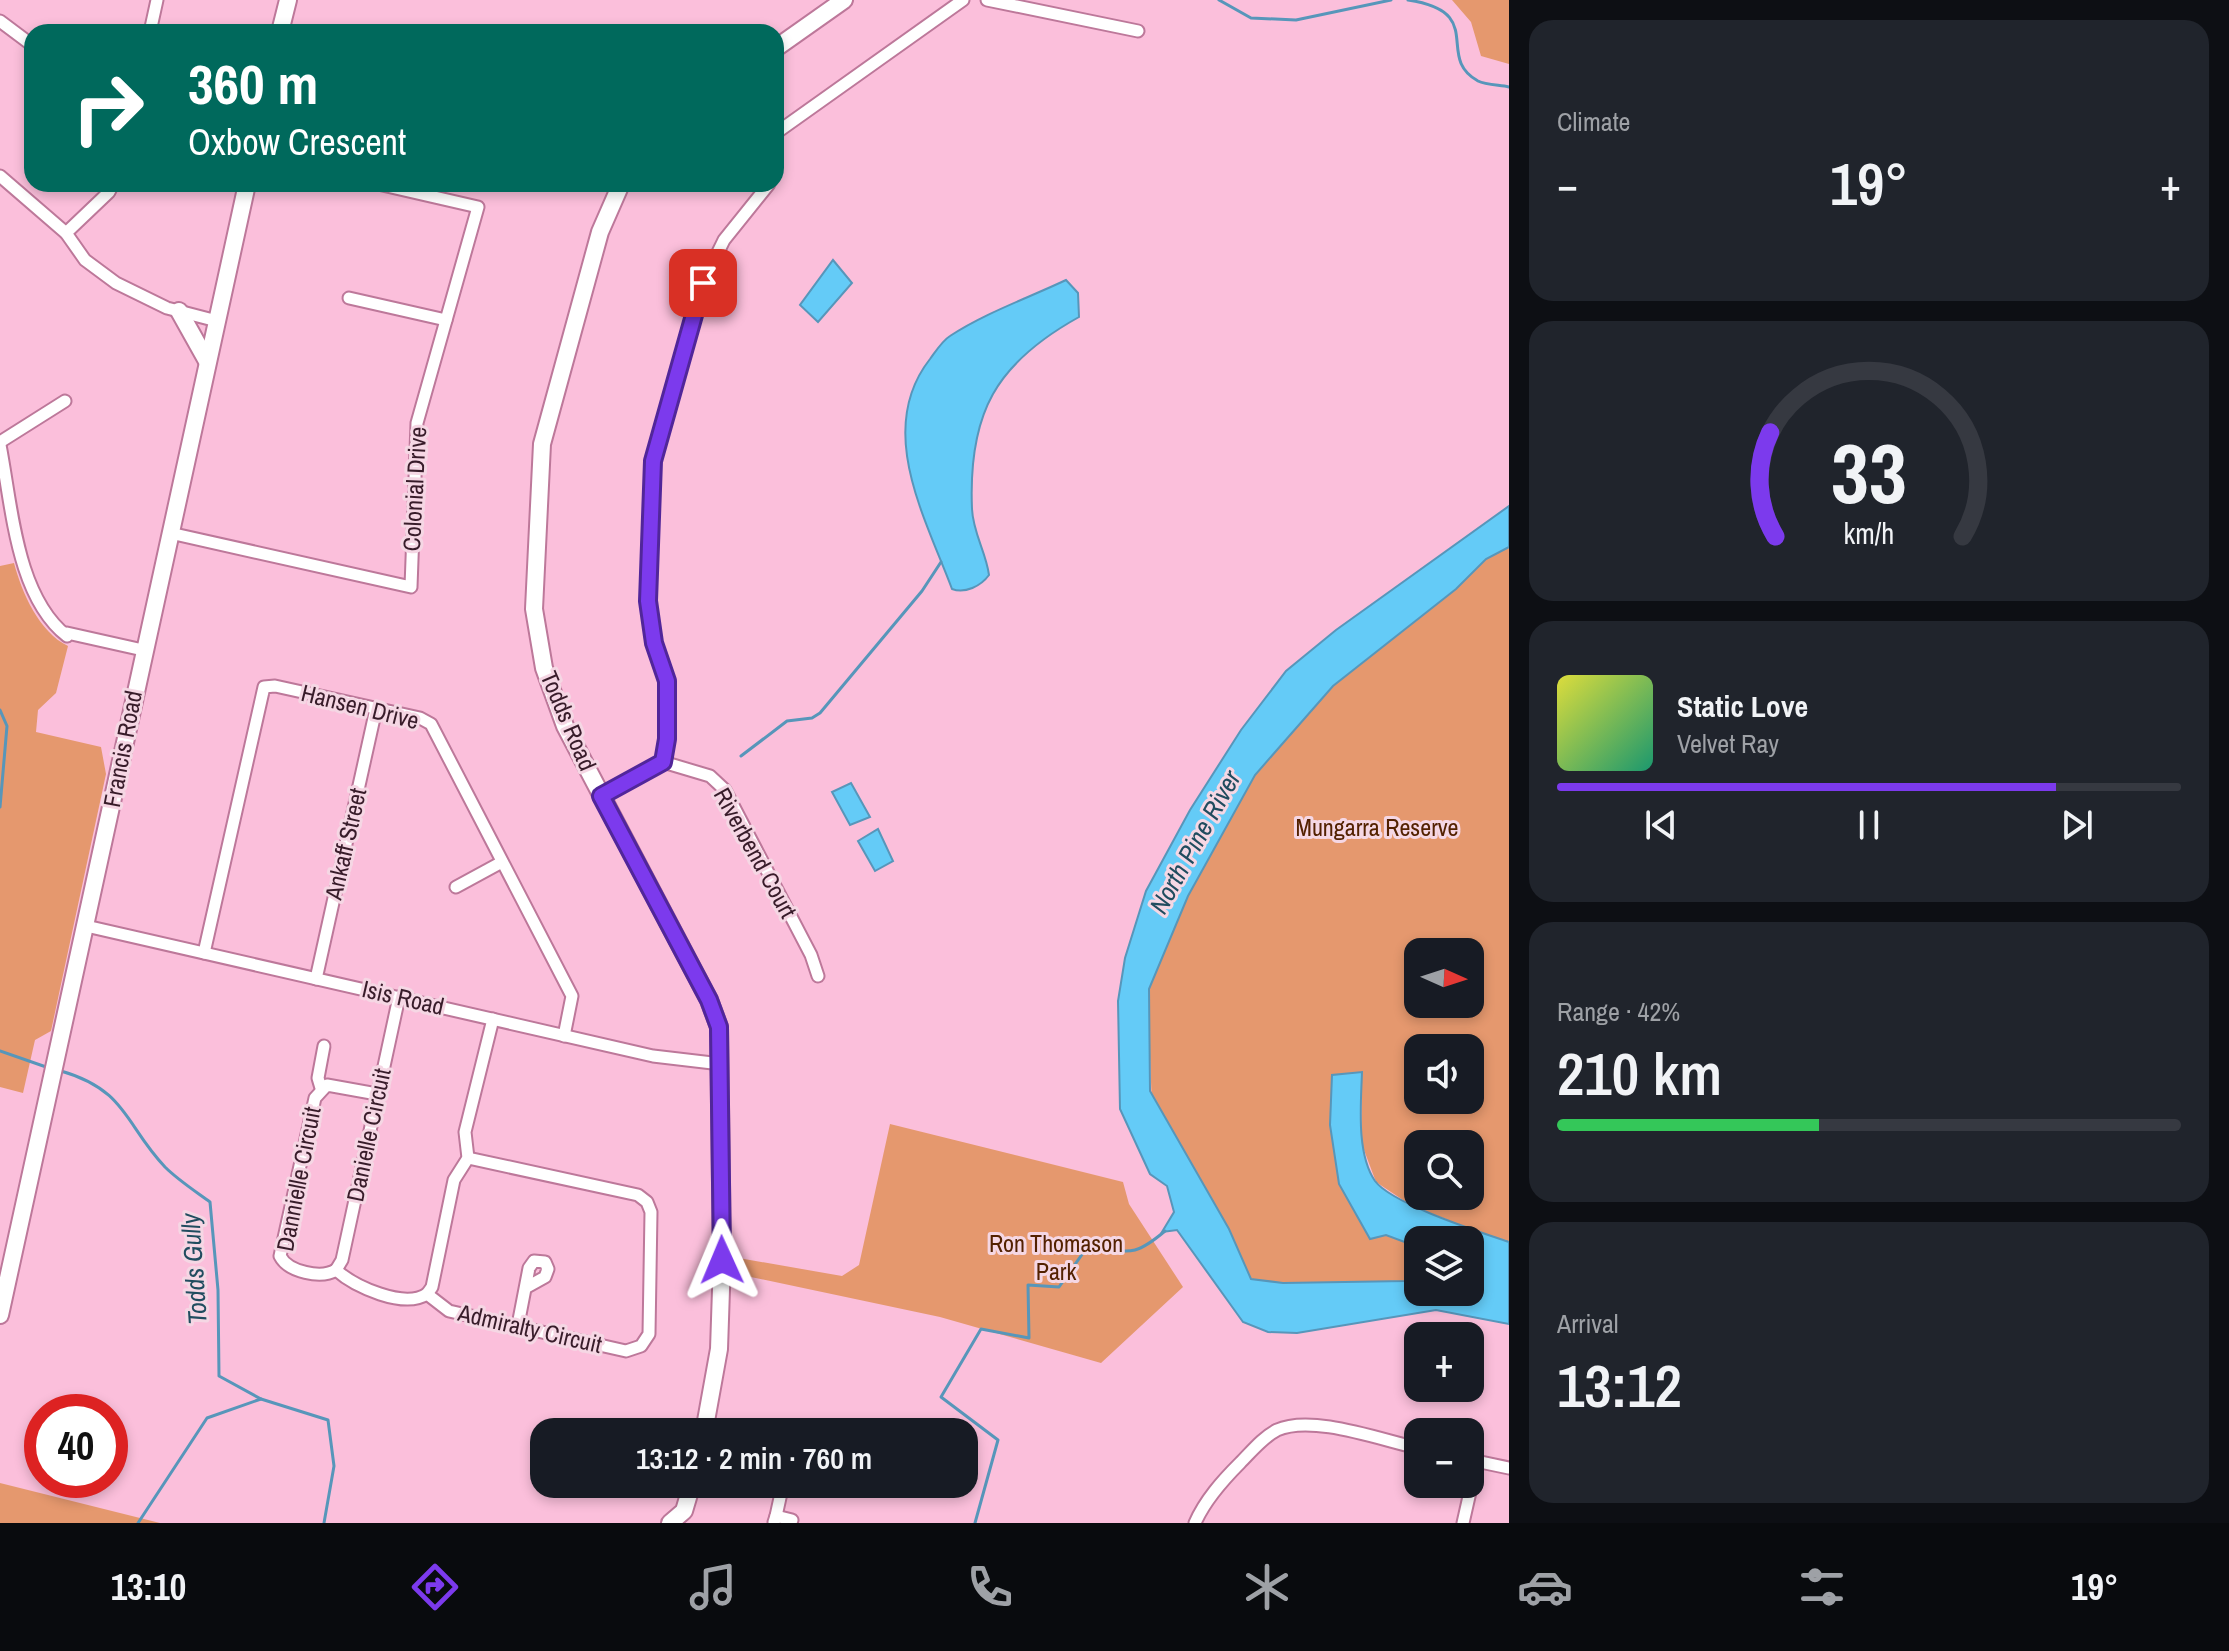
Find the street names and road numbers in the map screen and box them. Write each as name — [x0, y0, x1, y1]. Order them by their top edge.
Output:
street label: Colonial Drive — [395, 426, 433, 552]
street label: Todds Road — [534, 666, 604, 775]
street label: Hansen Drive — [298, 676, 422, 736]
street label: Francis Road — [95, 688, 149, 810]
street label: Riverbend Court — [707, 782, 805, 924]
street label: Ankaff Street — [316, 784, 373, 904]
street label: Isis Road — [359, 972, 447, 1022]
street label: Danielle Circuit — [338, 1065, 398, 1204]
street label: Dannielle Circuit — [268, 1103, 328, 1254]
street label: Admiralty Circuit — [454, 1296, 606, 1360]

